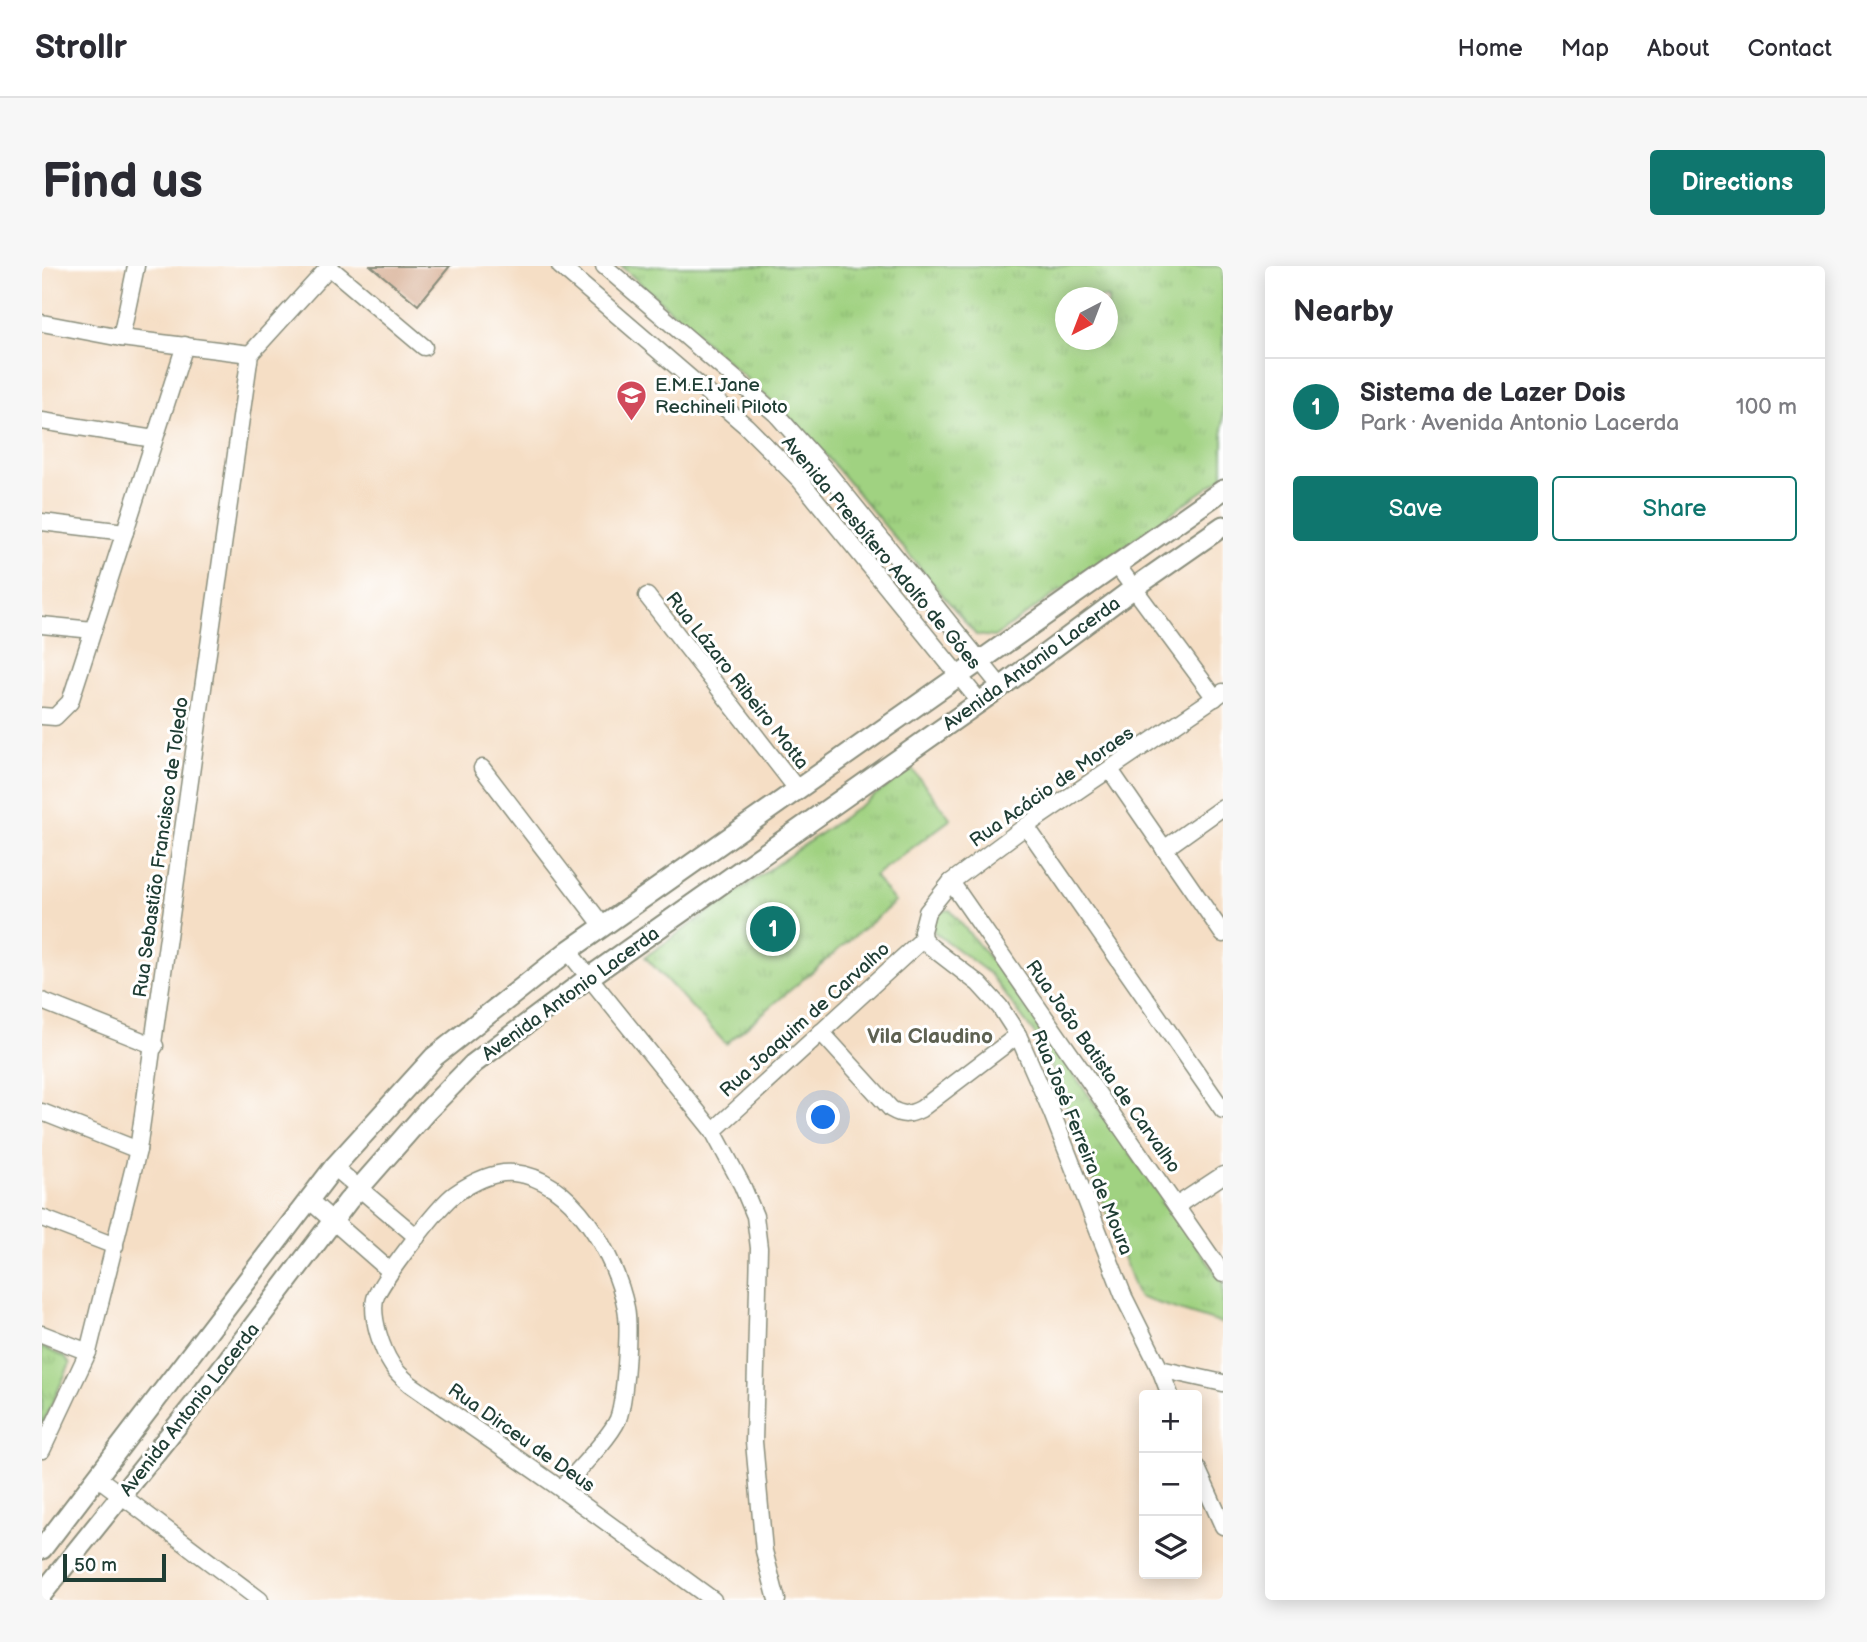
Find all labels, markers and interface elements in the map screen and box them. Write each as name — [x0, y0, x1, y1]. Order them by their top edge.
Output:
text: Strollr — [35, 28, 127, 68]
text: Home — [1458, 34, 1523, 63]
text: Map — [1561, 34, 1609, 63]
text: About — [1647, 34, 1709, 63]
text: Contact — [1747, 34, 1832, 63]
button: Directions — [1650, 150, 1825, 215]
text: Find us — [42, 153, 203, 212]
north arrow — [1055, 287, 1118, 350]
text: Nearby — [1293, 294, 1393, 330]
place label: E.M.E.I Jane Rechineli Piloto — [655, 374, 788, 419]
school or university icon: E.M.E.I Jane Rechineli Piloto — [615, 378, 649, 422]
text: Sistema de Lazer Dois — [1360, 378, 1626, 409]
text: 1 — [1311, 393, 1321, 421]
text: 100 m — [1736, 393, 1797, 421]
text: Park · Avenida Antonio Lacerda — [1360, 409, 1679, 437]
street label: Avenida Presbítero Adolfo de Góes — [776, 432, 985, 674]
button: Save — [1293, 476, 1538, 541]
button: Share — [1552, 476, 1797, 541]
street label: Rua Lázaro Ribeiro Motta — [660, 588, 813, 774]
street label: Avenida Antonio Lacerda — [939, 592, 1125, 736]
street label: Rua Sebastião Francisco de Toledo — [129, 695, 194, 999]
street label: Rua Acácio de Moraes — [965, 722, 1138, 853]
pin: 1 — [750, 903, 796, 955]
street label: Avenida Antonio Lacerda — [478, 922, 664, 1066]
street label: Rua Joaquim de Carvalho — [715, 938, 895, 1102]
street label: Rua João Batista de Carvalho — [1020, 956, 1185, 1178]
district label: Vila Claudino — [867, 1024, 993, 1049]
street label: Rua José Ferreira de Moura — [1026, 1027, 1137, 1259]
your location — [806, 1100, 840, 1134]
street label: Avenida Antonio Lacerda — [115, 1319, 265, 1501]
street label: Rua Dirceu de Deus — [443, 1379, 599, 1498]
map controls — [1139, 1390, 1202, 1579]
button: + — [1139, 1390, 1202, 1453]
button: − — [1139, 1453, 1202, 1516]
button: layers — [1139, 1516, 1202, 1579]
scale bar — [63, 1551, 166, 1583]
text: 50 m — [74, 1554, 117, 1577]

